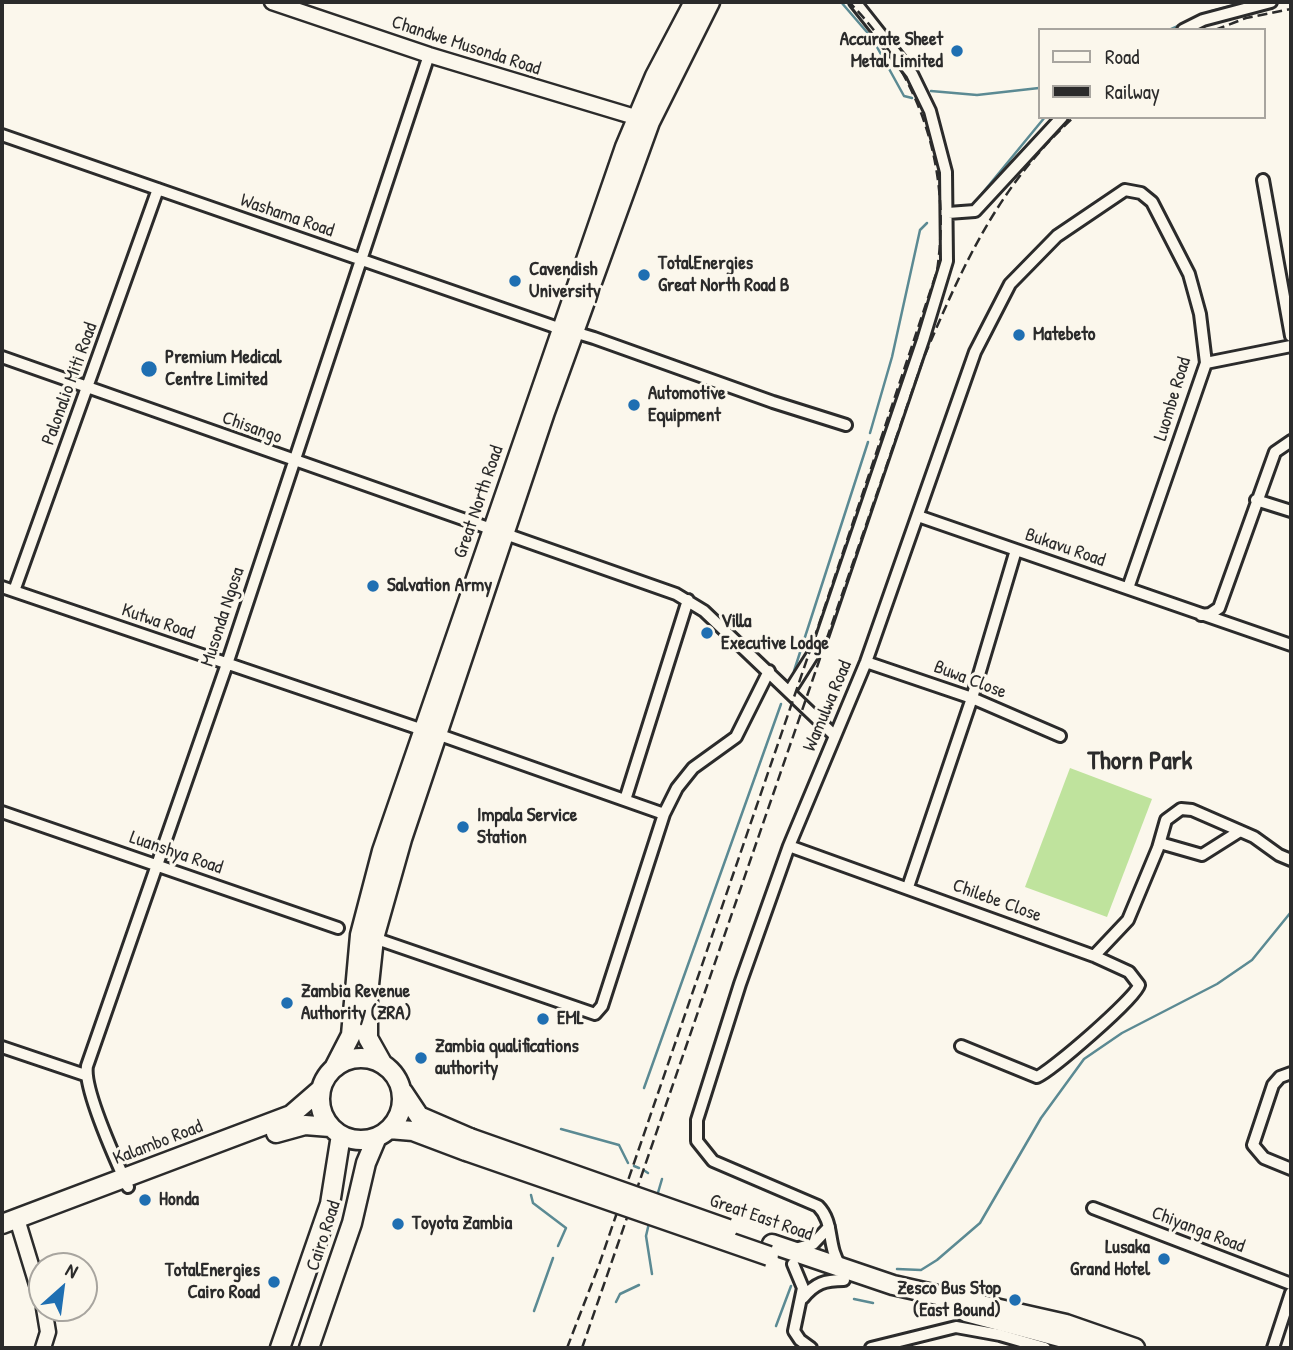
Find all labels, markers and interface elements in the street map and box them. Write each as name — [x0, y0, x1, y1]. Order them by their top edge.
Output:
street label: Chandwe Musonda Road — [389, 11, 543, 81]
legend — [1038, 28, 1265, 119]
place label: Accurate Sheet Metal Limited — [840, 29, 943, 73]
text: Road — [1105, 42, 1139, 71]
marker: Accurate Sheet Metal Limited — [949, 43, 965, 59]
text: Railway — [1105, 77, 1160, 106]
street label: Washama Road — [237, 189, 337, 243]
place label: TotalEnergies Great North Road B — [658, 253, 789, 297]
place label: Cavendish University — [529, 259, 601, 303]
marker: TotalEnergies Great North Road B — [636, 267, 652, 283]
marker: Cavendish University — [507, 273, 523, 289]
street label: Palonalio Miti Road — [37, 320, 103, 448]
place label: Matebeto — [1033, 324, 1095, 346]
marker: Matebeto — [1011, 327, 1027, 343]
place label: Premium Medical Centre Limited — [165, 347, 281, 391]
street label: Luombe Road — [1150, 354, 1196, 444]
marker: Premium Medical Centre Limited — [139, 359, 159, 379]
place label: Automotive Equipment — [648, 383, 726, 427]
marker: Automotive Equipment — [626, 397, 642, 413]
street label: Chisango — [219, 407, 285, 449]
street label: Great North Road — [449, 443, 509, 561]
street label: Bukavu Road — [1022, 524, 1108, 572]
street label: Musonda Ngosa — [196, 565, 250, 669]
place label: Salvation Army — [387, 575, 492, 597]
marker: Salvation Army — [365, 578, 381, 594]
street label: Kutwa Road — [118, 599, 198, 645]
place label: Villa Executive Lodge — [721, 611, 829, 655]
marker: Villa Executive Lodge — [699, 625, 715, 641]
street label: Buwa Close — [931, 656, 1009, 704]
street label: Wamulwa Road — [799, 657, 857, 755]
district label: Thorn Park — [1088, 746, 1192, 778]
place label: Impala Service Station — [477, 805, 577, 849]
marker: Impala Service Station — [455, 819, 471, 835]
street label: Luanshya Road — [126, 826, 226, 880]
street label: Chilebe Close — [949, 874, 1045, 928]
place label: Zambia Revenue Authority (ZRA) — [301, 981, 411, 1025]
marker: Zambia Revenue Authority (ZRA) — [279, 995, 295, 1011]
place label: EML — [557, 1008, 584, 1030]
marker: EML — [535, 1011, 551, 1027]
place label: Zambia qualifications authority — [435, 1036, 579, 1080]
marker: Zambia qualifications authority — [413, 1050, 429, 1066]
street label: Kalambo Road — [110, 1116, 206, 1170]
place label: Honda — [159, 1189, 199, 1211]
street label: Great East Road — [706, 1190, 816, 1246]
marker: Honda — [137, 1192, 153, 1208]
street label: Cairo Road — [302, 1198, 346, 1274]
street label: Chiyanga Road — [1148, 1202, 1248, 1258]
place label: Toyota Zambia — [412, 1213, 512, 1235]
marker: Toyota Zambia — [390, 1216, 406, 1232]
place label: Lusaka Grand Hotel — [1070, 1237, 1150, 1281]
marker: Lusaka Grand Hotel — [1156, 1251, 1172, 1267]
north arrow — [28, 1252, 98, 1322]
text: N — [61, 1256, 82, 1284]
place label: TotalEnergies Cairo Road — [165, 1260, 260, 1304]
marker: TotalEnergies Cairo Road — [266, 1274, 282, 1290]
place label: Zesco Bus Stop (East Bound) — [897, 1278, 1001, 1322]
marker: Zesco Bus Stop (East Bound) — [1007, 1292, 1023, 1308]

